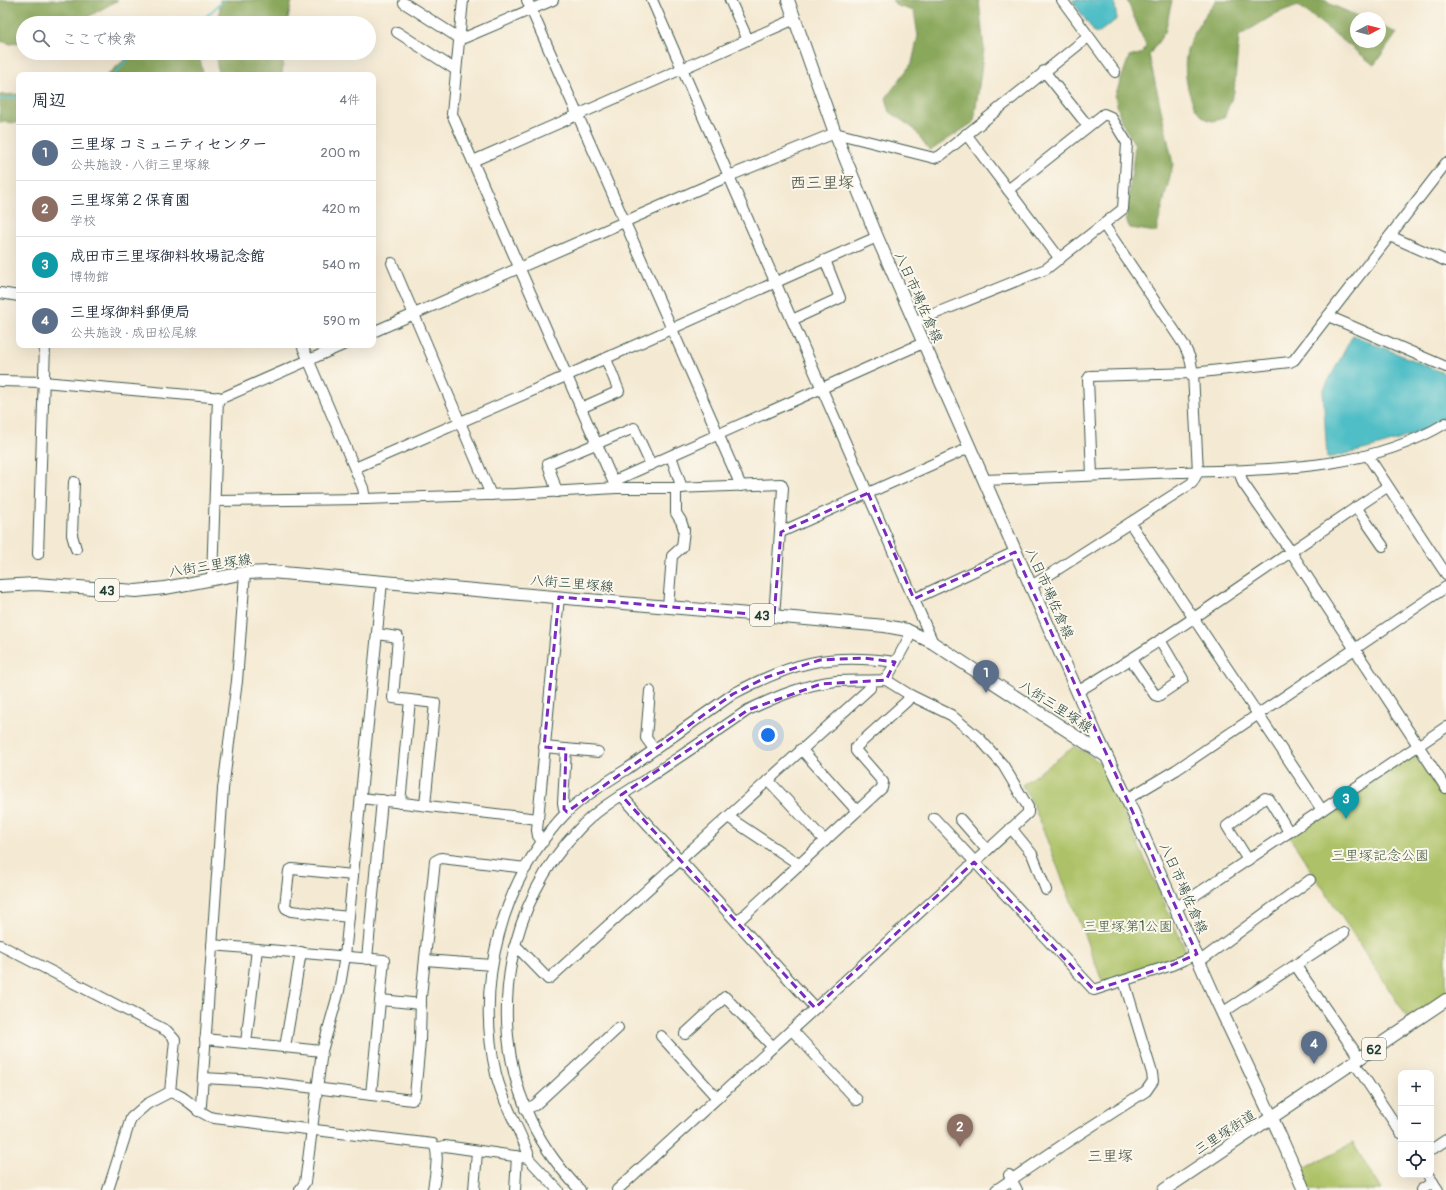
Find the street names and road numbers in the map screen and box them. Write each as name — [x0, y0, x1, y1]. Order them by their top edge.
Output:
street label: 八日市場佐倉線 — [891, 249, 946, 345]
street label: 八日市場佐倉線 — [1022, 545, 1077, 641]
street label: 八街三里塚線 — [167, 551, 253, 580]
street label: 八街三里塚線 — [529, 571, 615, 596]
road number: 43 — [95, 579, 119, 601]
road number: 43 — [750, 604, 774, 626]
street label: 八街三里塚線 — [1016, 676, 1096, 736]
street label: 八日市場佐倉線 — [1156, 840, 1211, 936]
road number: 62 — [1362, 1038, 1386, 1060]
street label: 三里塚街道 — [1191, 1106, 1259, 1159]

